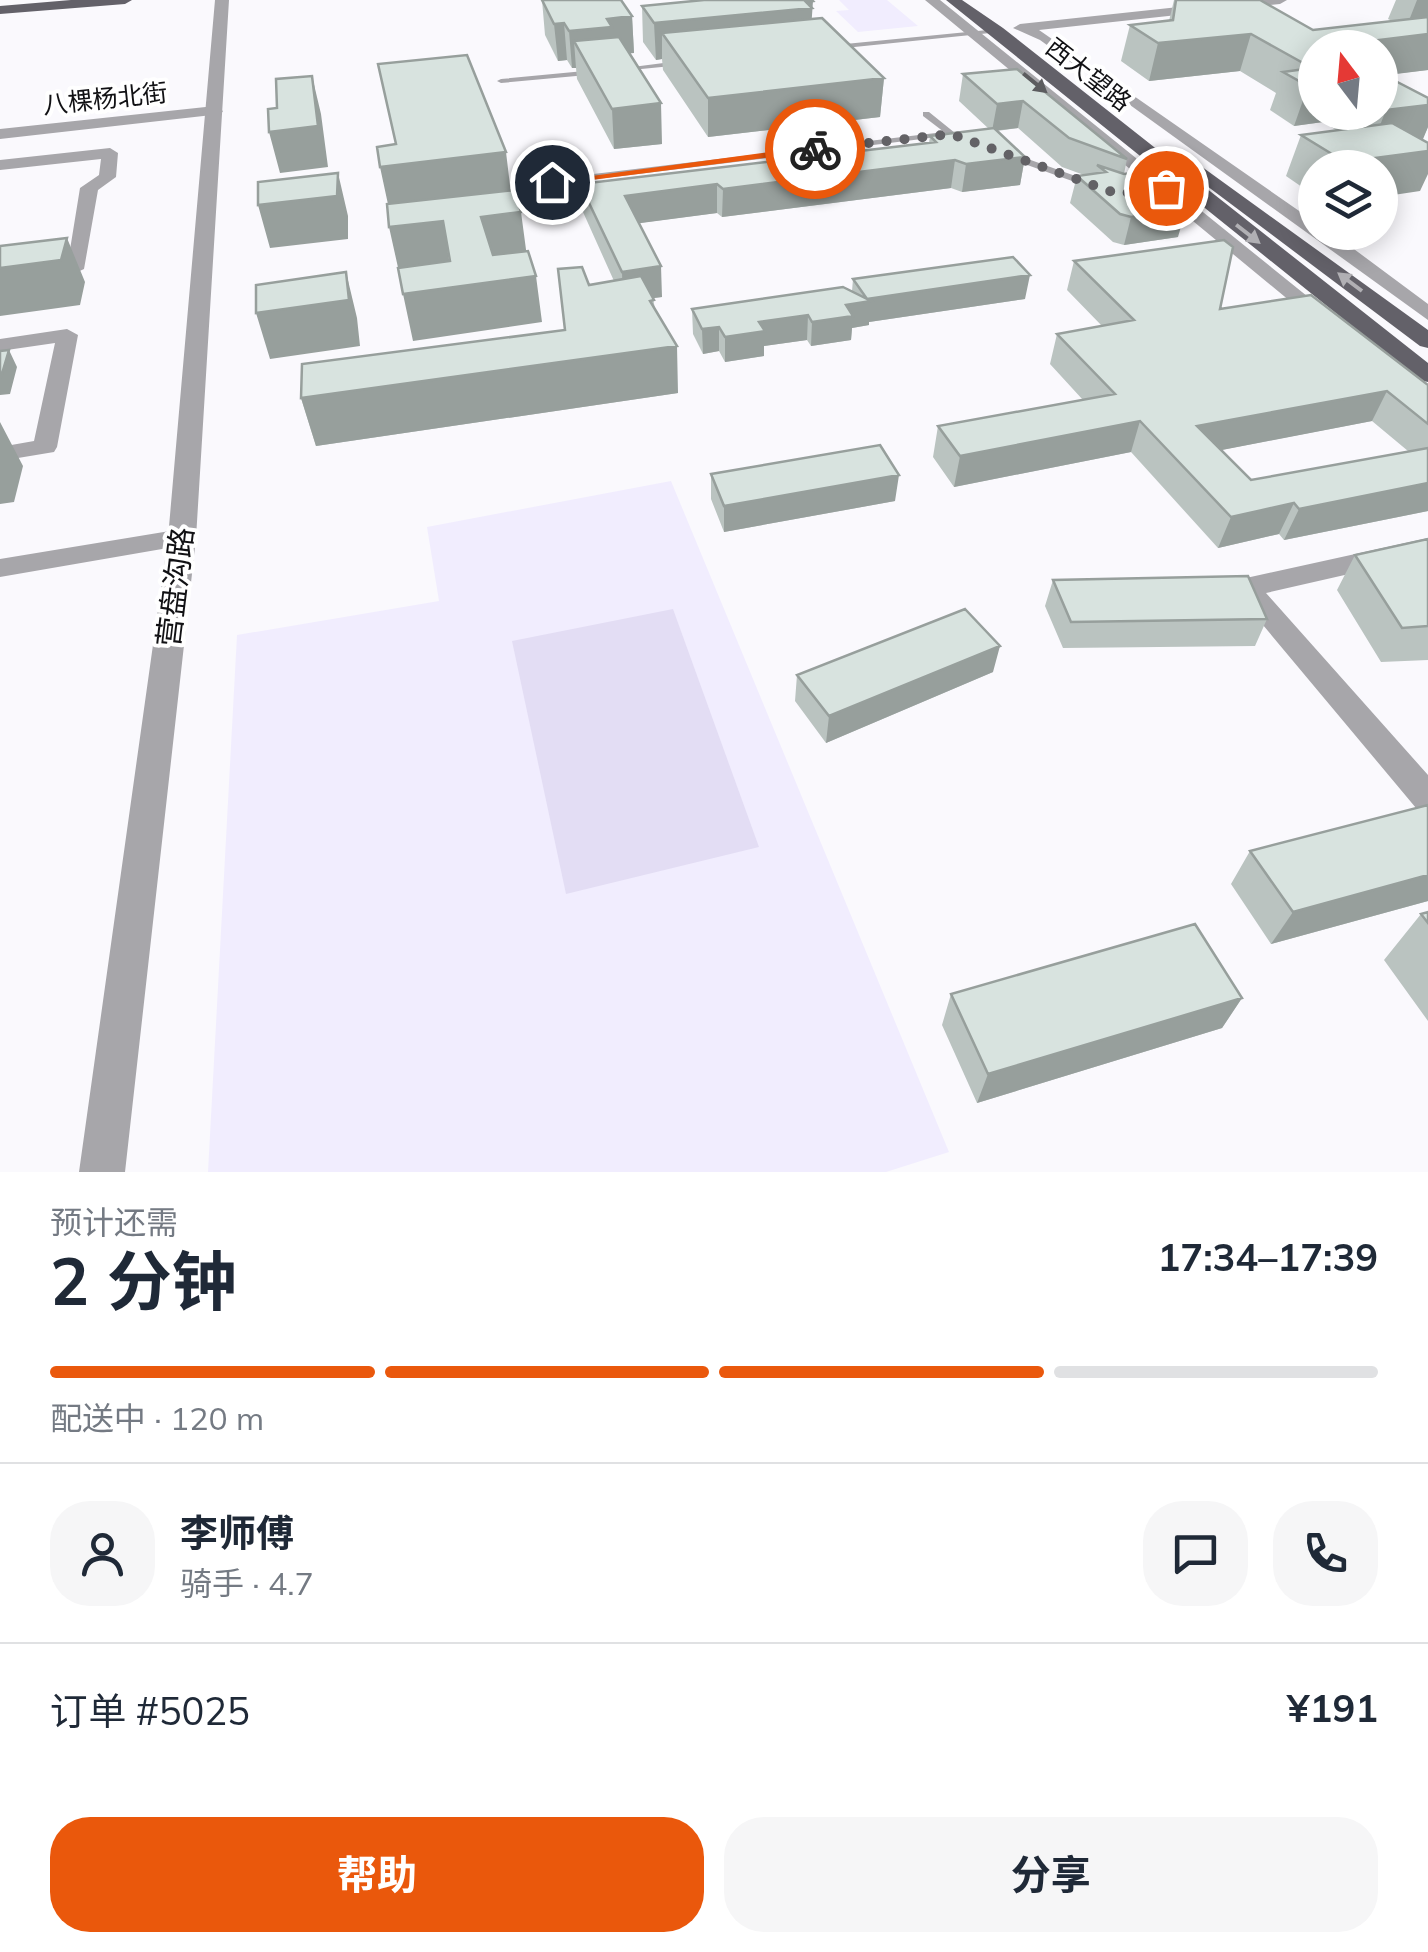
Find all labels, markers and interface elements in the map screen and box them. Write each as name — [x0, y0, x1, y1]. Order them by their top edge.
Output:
north arrow — [1298, 30, 1398, 130]
map controls — [1298, 30, 1398, 250]
street label: 西大望路 — [1040, 31, 1138, 117]
one-way arrow — [1023, 72, 1048, 93]
street label: 八棵杨北街 — [41, 76, 169, 120]
courier — [765, 99, 865, 199]
icon: bike — [788, 122, 843, 177]
pin — [510, 140, 595, 225]
pin — [1124, 146, 1209, 231]
button: layers — [1298, 150, 1398, 250]
icon: home — [525, 155, 580, 210]
icon: bag — [1139, 161, 1194, 216]
one-way arrow — [1236, 223, 1261, 244]
one-way arrow — [1337, 273, 1363, 293]
street label: 营盘沟路 — [149, 525, 201, 649]
text: 预计还需 — [50, 1202, 178, 1242]
text: 17:34–17:39 — [1158, 1233, 1378, 1281]
text: 2 分钟 — [50, 1240, 237, 1321]
text: 配送中 · 120 m — [50, 1398, 264, 1438]
button: person — [50, 1501, 155, 1606]
button: chat — [1143, 1501, 1248, 1606]
button: phone — [1273, 1501, 1378, 1606]
text: 李师傅 — [180, 1509, 294, 1557]
text: 骑手 · 4.7 — [180, 1563, 314, 1603]
text: ¥191 — [1287, 1684, 1378, 1732]
text: 订单 #5025 — [50, 1687, 250, 1735]
button: 帮助 — [50, 1817, 704, 1932]
button: 分享 — [724, 1817, 1378, 1932]

